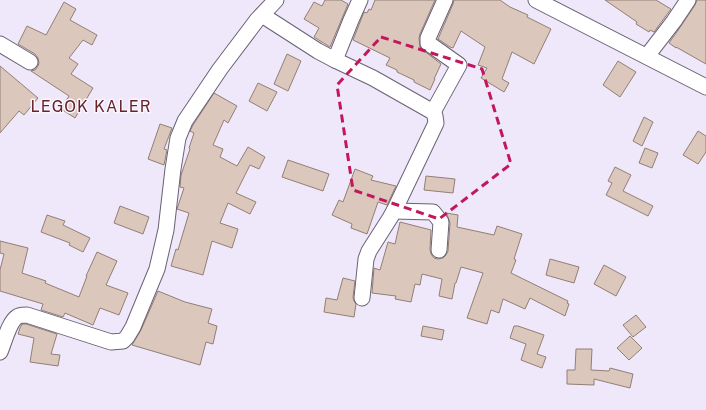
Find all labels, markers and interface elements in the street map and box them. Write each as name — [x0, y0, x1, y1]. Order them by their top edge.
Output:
district label: LEGOK KALER — [31, 97, 152, 116]

